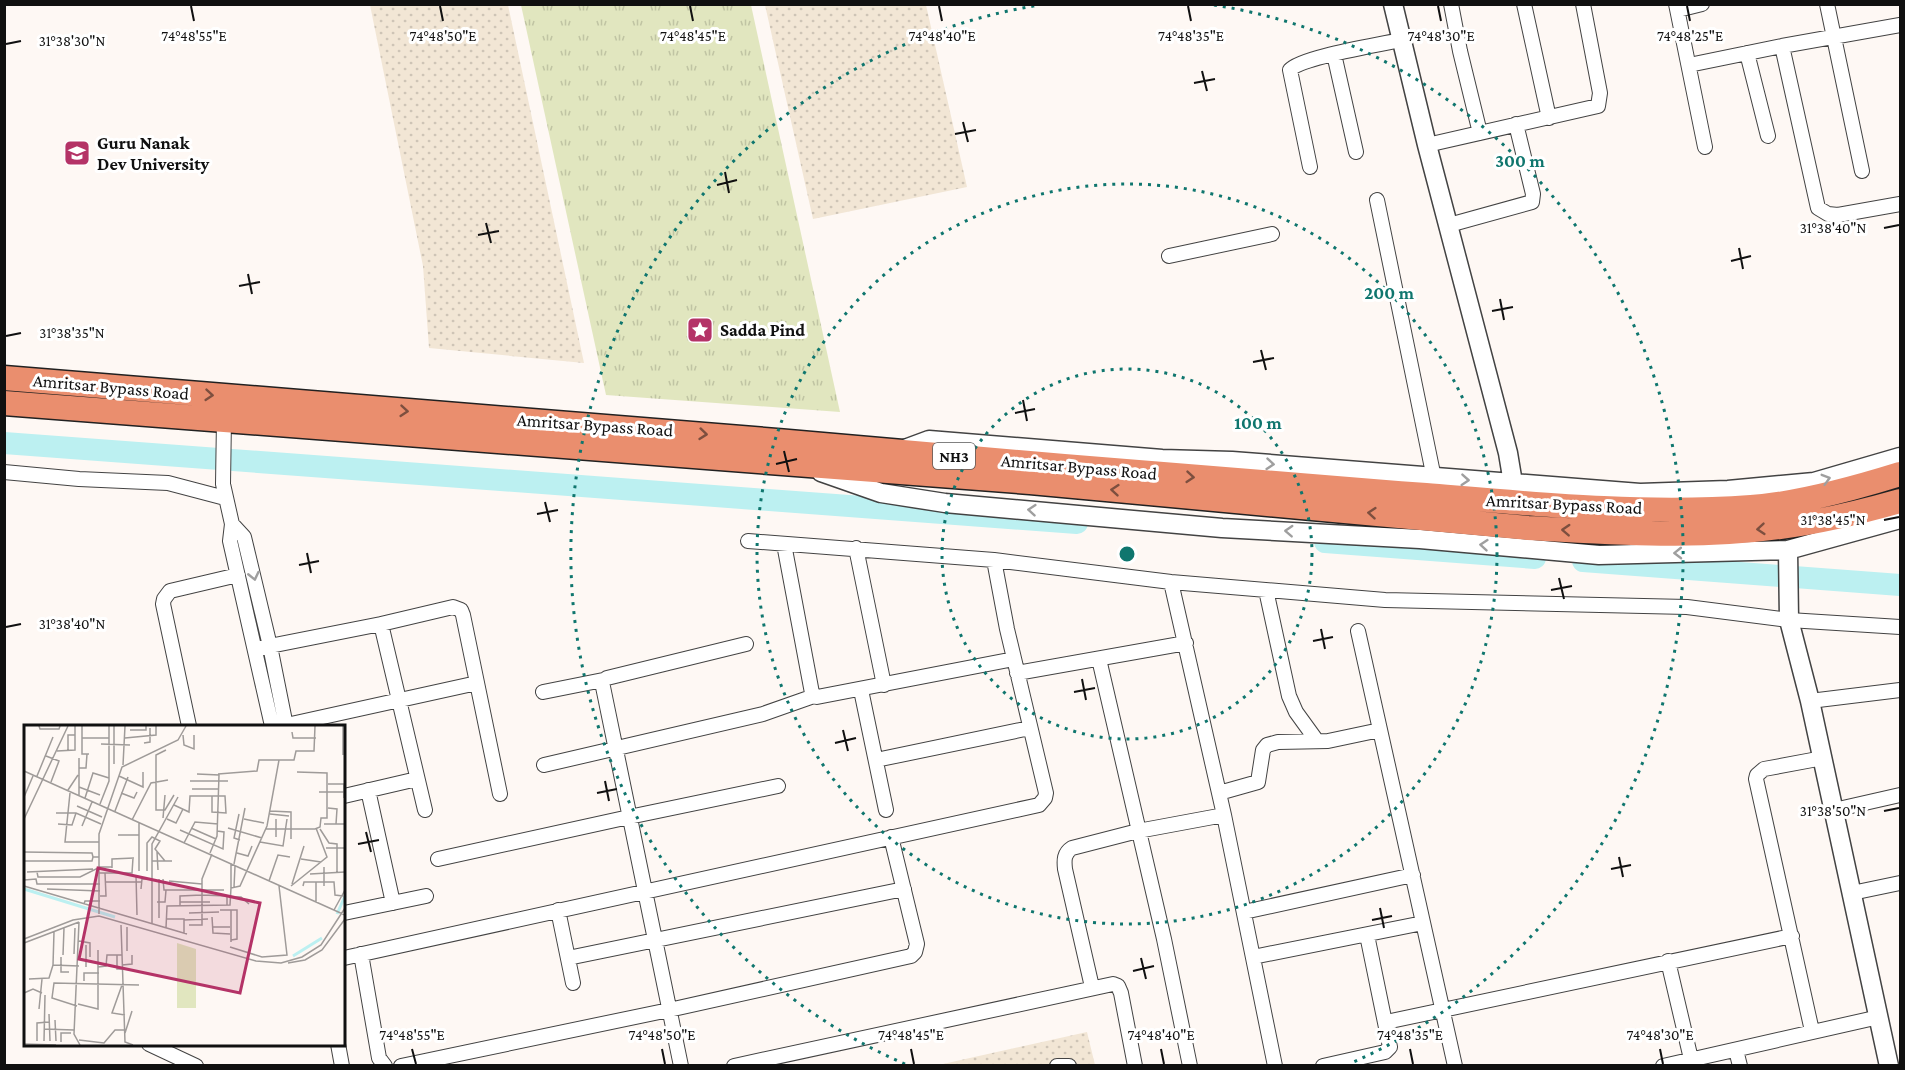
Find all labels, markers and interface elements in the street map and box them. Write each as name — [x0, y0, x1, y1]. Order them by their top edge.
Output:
text: 74°48'55"E — [161, 28, 227, 44]
text: 74°48'50"E — [410, 28, 476, 44]
text: 74°48'45"E — [660, 28, 726, 44]
text: 74°48'40"E — [908, 28, 976, 44]
text: 74°48'35"E — [1158, 28, 1224, 44]
text: 74°48'30"E — [1407, 28, 1475, 44]
text: 74°48'25"E — [1657, 28, 1723, 44]
text: 31°38'30"N — [39, 33, 105, 49]
place label: Guru Nanak Dev University — [97, 133, 209, 174]
school or university icon: Guru Nanak Dev University — [62, 138, 92, 168]
text: 300 m — [1495, 151, 1545, 171]
text: 31°38'40"N — [1800, 220, 1866, 236]
text: 200 m — [1364, 283, 1415, 303]
place icon: Sadda Pind — [685, 315, 715, 345]
place label: Sadda Pind — [720, 320, 805, 340]
text: 31°38'35"N — [39, 325, 105, 341]
street label: Amritsar Bypass Road — [32, 370, 190, 404]
one-way arrow — [205, 388, 214, 401]
one-way arrow — [399, 404, 408, 417]
street label: Amritsar Bypass Road — [516, 410, 674, 440]
text: 100 m — [1234, 413, 1282, 433]
one-way arrow — [698, 427, 707, 439]
road number: NH3 — [933, 443, 975, 469]
street label: Amritsar Bypass Road — [1000, 450, 1158, 484]
one-way arrow — [1266, 457, 1275, 470]
one-way arrow — [1185, 470, 1194, 483]
one-way arrow — [1460, 473, 1469, 486]
one-way arrow — [1820, 474, 1831, 486]
one-way arrow — [1111, 484, 1120, 497]
street label: Amritsar Bypass Road — [1485, 490, 1643, 518]
one-way arrow — [1027, 504, 1037, 517]
one-way arrow — [1368, 507, 1377, 520]
text: 31°38'45"N — [1800, 512, 1866, 528]
one-way arrow — [1757, 522, 1766, 535]
one-way arrow — [1562, 523, 1571, 536]
one-way arrow — [1285, 525, 1294, 538]
one-way arrow — [1479, 539, 1488, 552]
centre of rings — [1117, 544, 1137, 564]
one-way arrow — [1674, 547, 1683, 559]
one-way arrow — [246, 571, 259, 581]
text: 31°38'40"N — [39, 616, 105, 632]
inset map — [24, 725, 345, 1046]
text: 31°38'50"N — [1800, 803, 1866, 819]
text: 74°48'55"E — [379, 1027, 445, 1043]
text: 74°48'50"E — [629, 1027, 695, 1043]
text: 74°48'45"E — [878, 1027, 944, 1043]
text: 74°48'40"E — [1127, 1027, 1195, 1043]
text: 74°48'35"E — [1377, 1027, 1443, 1043]
text: 74°48'30"E — [1626, 1027, 1694, 1043]

